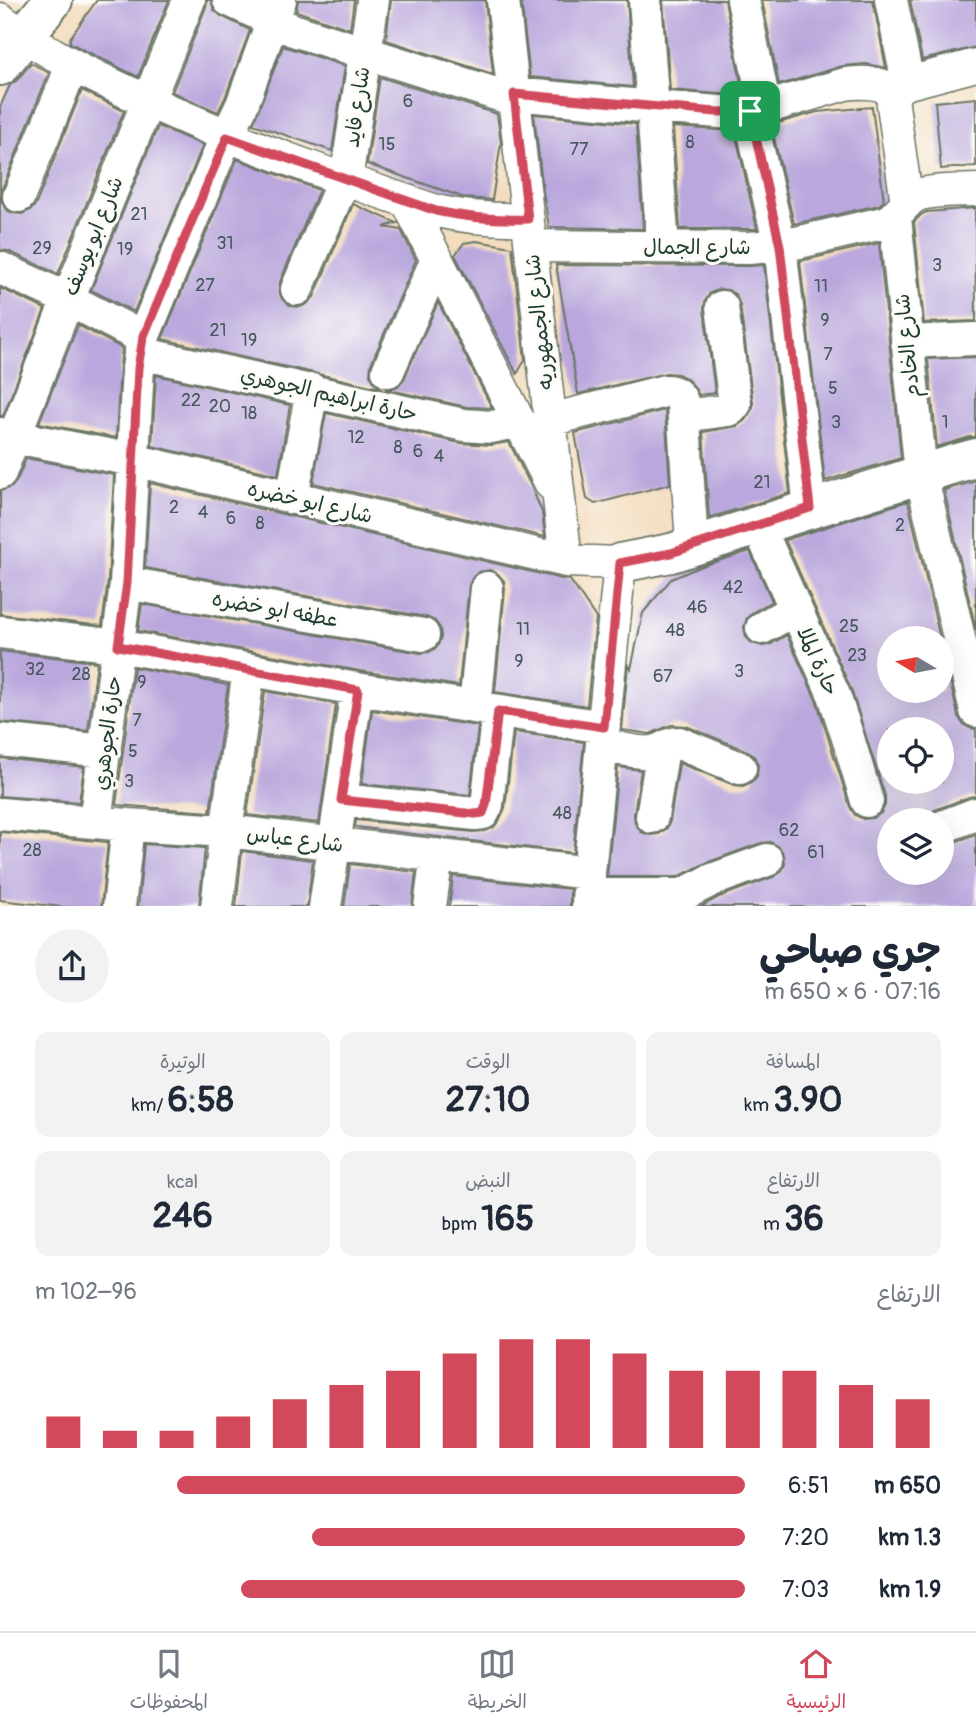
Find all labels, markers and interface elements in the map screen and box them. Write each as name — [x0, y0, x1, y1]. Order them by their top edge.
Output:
street label: شارع فايد — [338, 65, 378, 149]
pin — [720, 81, 780, 141]
house number: 6 — [403, 90, 413, 113]
icon: arrive — [731, 92, 769, 130]
house number: 8 — [685, 131, 695, 154]
house number: 15 — [379, 133, 395, 156]
house number: 77 — [569, 138, 589, 161]
street label: شارع ابو يوسف — [57, 173, 131, 300]
house number: 21 — [130, 203, 148, 226]
house number: 31 — [216, 232, 234, 255]
street label: شارع الجمال — [643, 234, 751, 262]
house number: 29 — [32, 237, 52, 260]
house number: 19 — [117, 238, 133, 261]
street label: شارع الجمهوريه — [519, 253, 561, 391]
house number: 3 — [932, 254, 942, 277]
house number: 27 — [195, 274, 215, 297]
house number: 11 — [814, 275, 828, 298]
street label: شارع الخادم — [889, 292, 928, 399]
house number: 9 — [820, 309, 830, 332]
house number: 21 — [209, 319, 227, 342]
house number: 19 — [241, 329, 257, 352]
house number: 7 — [823, 343, 833, 366]
street label: حارة ابراهيم الجوهري — [237, 361, 420, 430]
house number: 5 — [828, 377, 838, 400]
house number: 22 — [181, 389, 201, 412]
house number: 20 — [209, 395, 231, 418]
house number: 18 — [241, 402, 257, 425]
house number: 3 — [831, 411, 841, 434]
house number: 1 — [941, 411, 949, 434]
house number: 12 — [347, 426, 365, 449]
house number: 8 — [393, 436, 403, 459]
house number: 6 — [413, 440, 423, 463]
house number: 4 — [434, 445, 445, 468]
house number: 21 — [753, 471, 771, 494]
street label: شارع ابو خضره — [244, 475, 375, 531]
house number: 2 — [169, 496, 179, 519]
house number: 4 — [198, 501, 209, 524]
house number: 6 — [226, 507, 236, 530]
house number: 8 — [255, 512, 265, 535]
house number: 2 — [895, 514, 905, 537]
house number: 42 — [723, 576, 743, 599]
street label: عطفه ابو خضره — [210, 585, 340, 634]
house number: 46 — [687, 596, 707, 619]
house number: 25 — [839, 615, 859, 638]
house number: 11 — [516, 618, 530, 641]
house number: 48 — [665, 619, 685, 642]
street label: حارة الملا — [790, 622, 845, 700]
north arrow — [877, 626, 954, 704]
map controls — [877, 626, 954, 885]
house number: 23 — [847, 644, 867, 667]
house number: 9 — [514, 650, 524, 673]
house number: 32 — [25, 658, 45, 681]
house number: 3 — [734, 660, 744, 683]
house number: 28 — [71, 663, 91, 686]
house number: 67 — [653, 665, 673, 688]
house number: 9 — [137, 671, 147, 694]
street label: حارة الجوهري — [87, 674, 129, 792]
house number: 7 — [132, 709, 142, 732]
button: locate — [877, 717, 954, 794]
house number: 5 — [128, 740, 138, 763]
house number: 3 — [124, 770, 134, 793]
house number: 48 — [552, 802, 572, 825]
button: layers — [877, 808, 954, 885]
house number: 62 — [779, 819, 799, 842]
street label: شارع عباس — [245, 820, 345, 860]
house number: 28 — [22, 839, 42, 862]
house number: 61 — [807, 841, 825, 864]
text: جري صباحي — [759, 927, 941, 975]
button: share — [35, 929, 109, 1003]
text: 07:16 · 6 × 650 m — [764, 977, 941, 1006]
text: الوتيرة — [160, 1050, 206, 1074]
text: الوقت — [466, 1050, 510, 1074]
text: المسافة — [766, 1050, 820, 1074]
text: 6:58 — [167, 1078, 234, 1122]
text: 27:10 — [446, 1078, 531, 1122]
text: 3.90 — [773, 1078, 842, 1122]
text: /km — [132, 1093, 167, 1117]
text: km — [744, 1093, 773, 1117]
text: النبض — [465, 1169, 511, 1193]
text: الارتفاع — [767, 1169, 820, 1193]
text: kcal — [167, 1170, 198, 1194]
text: 246 — [153, 1194, 213, 1238]
text: 165 — [481, 1197, 534, 1241]
text: 36 — [784, 1197, 824, 1241]
text: bpm — [442, 1212, 481, 1236]
text: m — [763, 1212, 784, 1236]
text: 96–102 m — [35, 1277, 137, 1306]
text: الارتفاع — [877, 1280, 941, 1309]
text: 6:51 — [788, 1471, 829, 1500]
text: 650 m — [874, 1471, 941, 1500]
text: 7:20 — [782, 1523, 829, 1552]
text: 1.3 km — [879, 1523, 941, 1552]
text: 7:03 — [782, 1575, 829, 1604]
text: 1.9 km — [880, 1575, 941, 1604]
tab: المحفوظات — [130, 1645, 208, 1718]
tab: الخريطة — [468, 1645, 527, 1718]
tab: الرئيسية — [787, 1645, 846, 1718]

